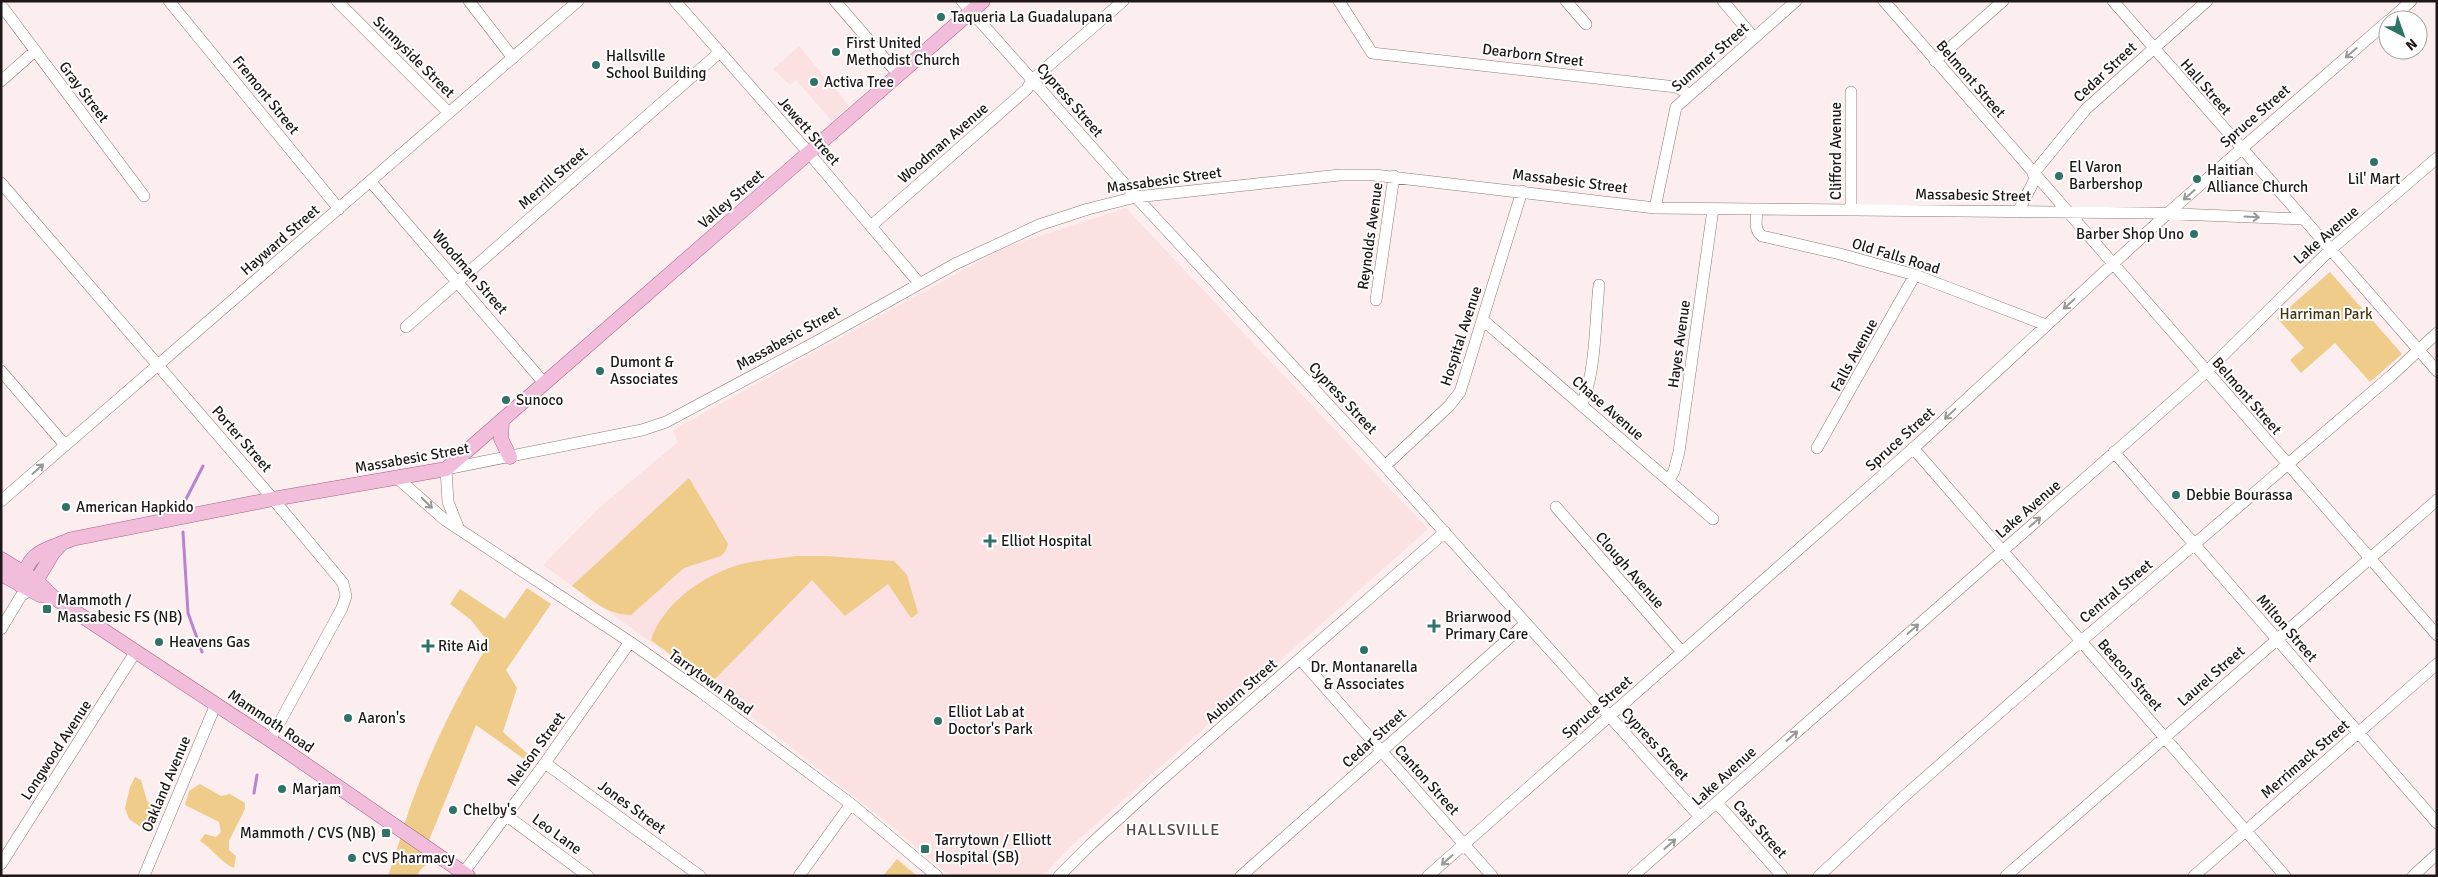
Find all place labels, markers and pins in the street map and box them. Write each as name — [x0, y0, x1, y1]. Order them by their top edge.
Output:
place label: Taqueria La Guadalupana — [951, 8, 1113, 26]
marker: Taqueria La Guadalupana — [935, 11, 947, 23]
place label: First United Methodist Church — [846, 34, 960, 69]
marker: First United Methodist Church — [830, 46, 842, 58]
place label: Hallsville School Building — [606, 47, 707, 82]
marker: Hallsville School Building — [590, 59, 602, 71]
place label: Activa Tree — [824, 73, 894, 91]
marker: Activa Tree — [808, 76, 820, 88]
marker: Lil' Mart — [2368, 156, 2380, 168]
place label: El Varon Barbershop — [2069, 158, 2143, 193]
place label: Haitian Alliance Church — [2207, 161, 2308, 196]
marker: El Varon Barbershop — [2053, 170, 2065, 182]
place label: Lil' Mart — [2348, 170, 2400, 188]
marker: Haitian Alliance Church — [2191, 173, 2203, 185]
place label: Barber Shop Uno — [2076, 225, 2184, 243]
marker: Barber Shop Uno — [2188, 228, 2200, 240]
place label: Dumont & Associates — [610, 353, 678, 388]
marker: Dumont & Associates — [594, 365, 606, 377]
place label: Sunoco — [516, 391, 564, 409]
marker: Sunoco — [500, 394, 512, 406]
place label: Debbie Bourassa — [2186, 486, 2293, 504]
marker: Debbie Bourassa — [2170, 489, 2182, 501]
place label: American Hapkido — [76, 498, 194, 516]
marker: American Hapkido — [60, 501, 72, 513]
place label: Elliot Hospital — [1001, 532, 1092, 550]
marker: Elliot Hospital — [983, 534, 997, 548]
place label: Mammoth / Massabesic FS (NB) — [57, 591, 183, 626]
marker: Mammoth / Massabesic FS (NB) — [41, 603, 53, 615]
place label: Briarwood Primary Care — [1445, 608, 1528, 643]
marker: Briarwood Primary Care — [1427, 619, 1441, 633]
place label: Heavens Gas — [169, 633, 250, 651]
marker: Heavens Gas — [153, 636, 165, 648]
place label: Rite Aid — [438, 637, 488, 655]
marker: Rite Aid — [422, 640, 434, 652]
marker: Dr. Montanarella & Associates — [1358, 644, 1370, 656]
place label: Dr. Montanarella & Associates — [1310, 658, 1418, 693]
place label: Elliot Lab at Doctor's Park — [948, 703, 1033, 738]
place label: Aaron's — [358, 709, 406, 727]
marker: Aaron's — [342, 712, 354, 724]
marker: Elliot Lab at Doctor's Park — [932, 715, 944, 727]
place label: Marjam — [292, 780, 341, 798]
marker: Marjam — [276, 783, 288, 795]
place label: Chelby's — [463, 801, 517, 819]
marker: Chelby's — [447, 804, 459, 816]
place label: Mammoth / CVS (NB) — [240, 824, 376, 842]
marker: Mammoth / CVS (NB) — [380, 827, 392, 839]
place label: Tarrytown / Elliott Hospital (SB) — [935, 831, 1052, 866]
marker: Tarrytown / Elliott Hospital (SB) — [919, 843, 931, 855]
place label: CVS Pharmacy — [362, 849, 455, 867]
marker: CVS Pharmacy — [346, 852, 358, 864]

